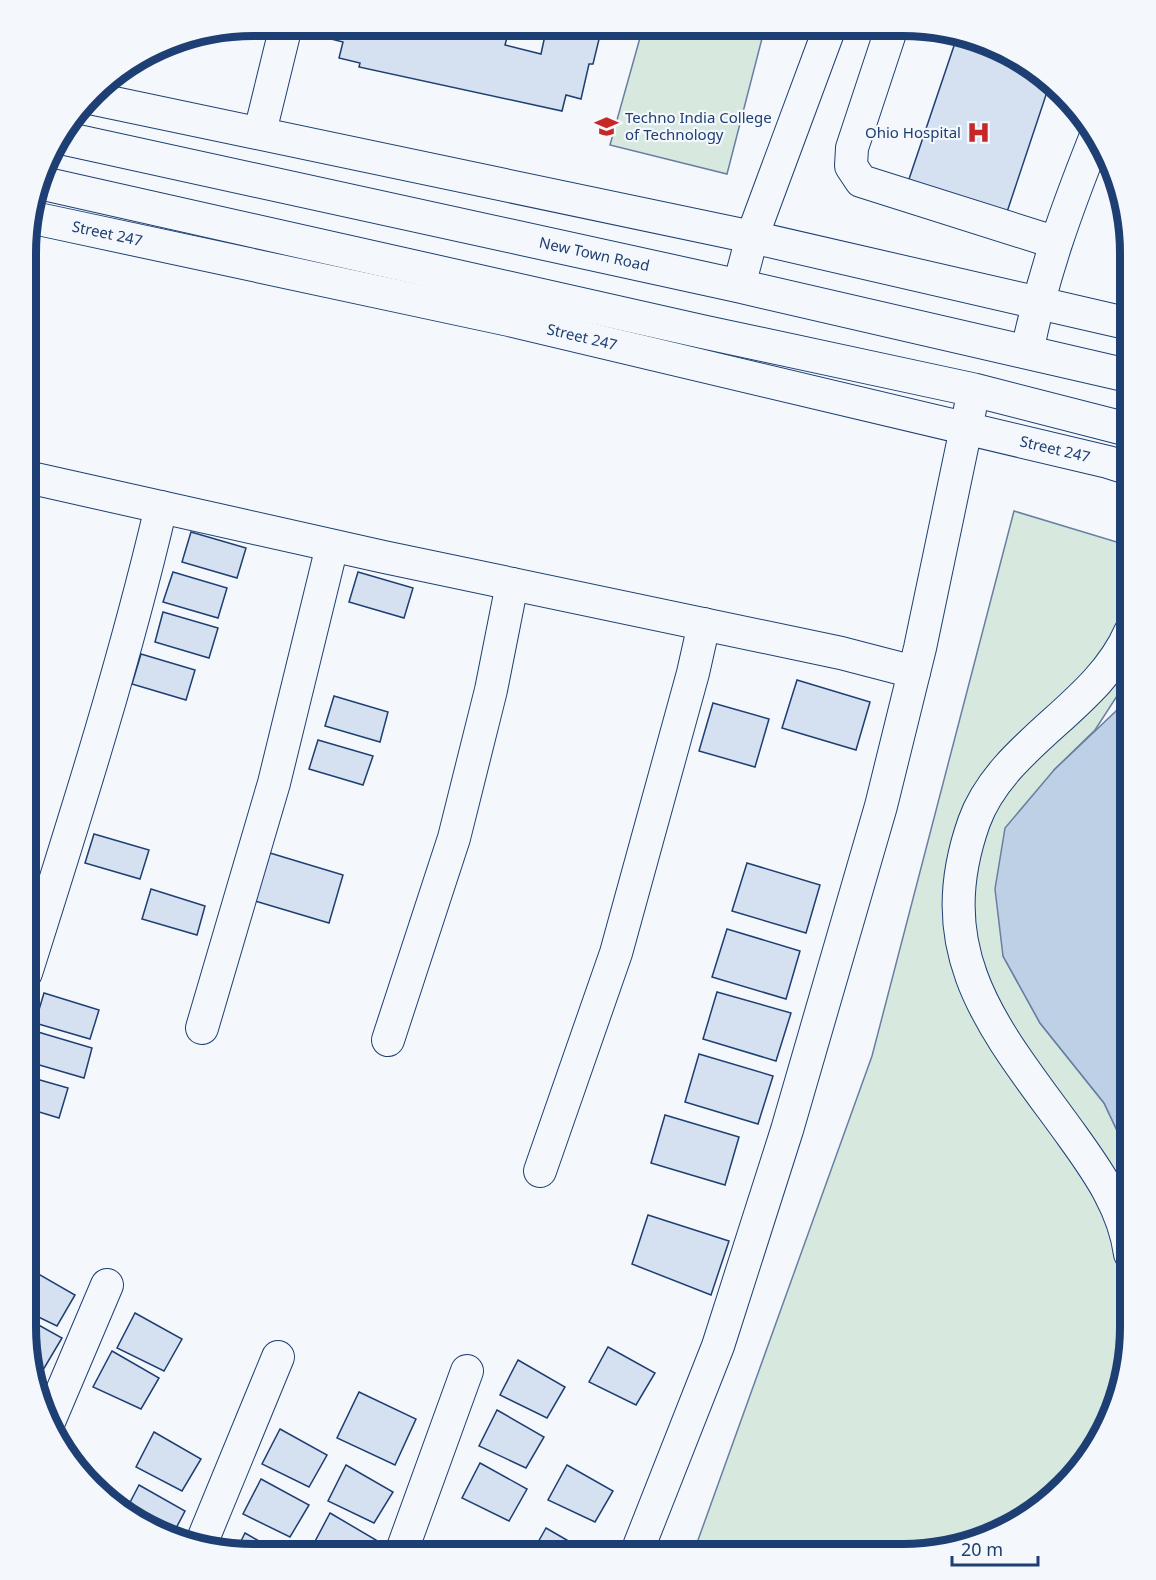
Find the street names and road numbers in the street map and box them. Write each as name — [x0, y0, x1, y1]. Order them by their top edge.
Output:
street label: Street 247 — [70, 216, 145, 250]
street label: New Town Road — [537, 232, 652, 275]
street label: Street 247 — [545, 318, 619, 354]
street label: Street 247 — [1018, 430, 1092, 466]

